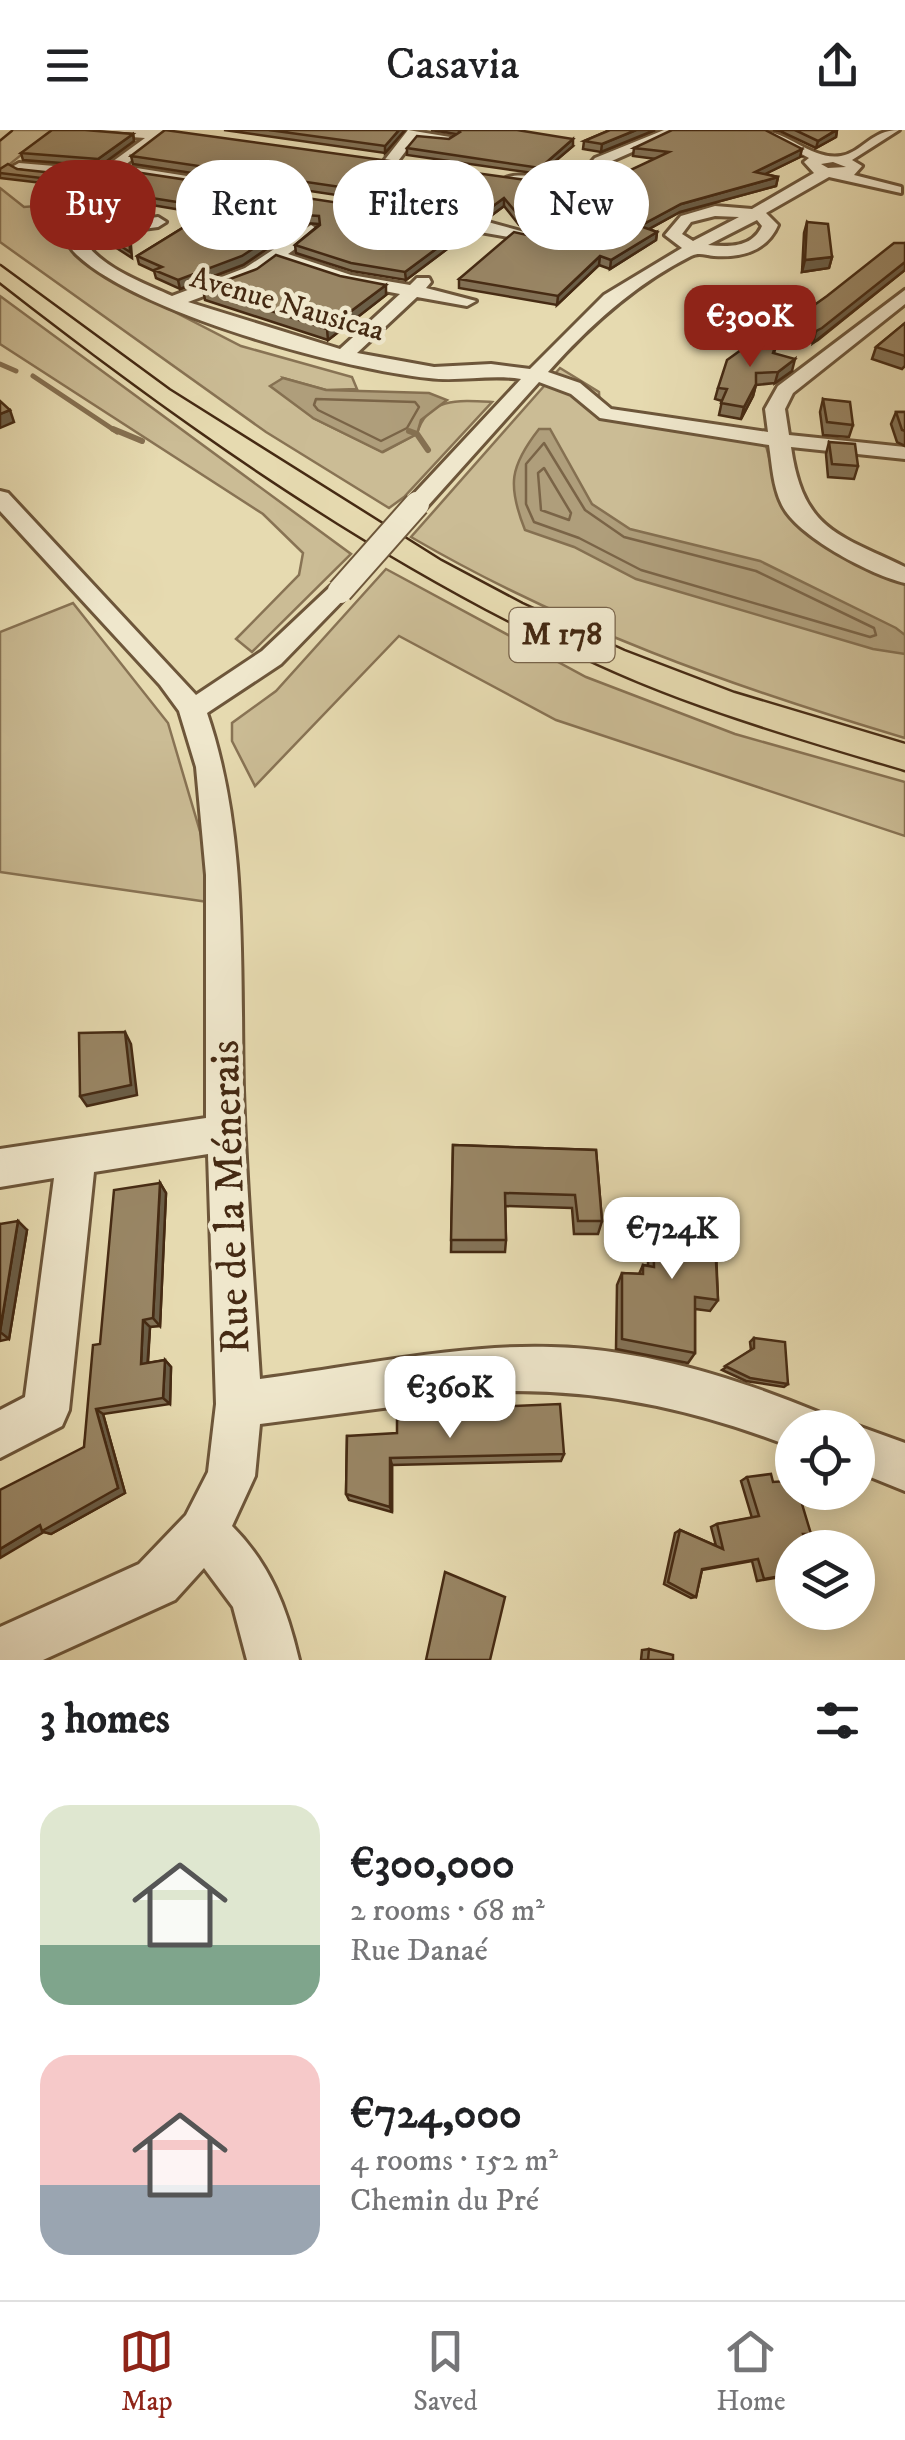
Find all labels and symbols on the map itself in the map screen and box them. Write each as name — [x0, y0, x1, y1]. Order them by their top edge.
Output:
street label: Avenue Nausicaa — [186, 260, 389, 350]
pin: €300K — [680, 285, 820, 370]
road number: M 178 — [510, 608, 614, 662]
street label: Rue de la Ménerais — [200, 1039, 262, 1355]
pin: €724K — [602, 1197, 742, 1282]
pin: €360K — [380, 1356, 520, 1441]

